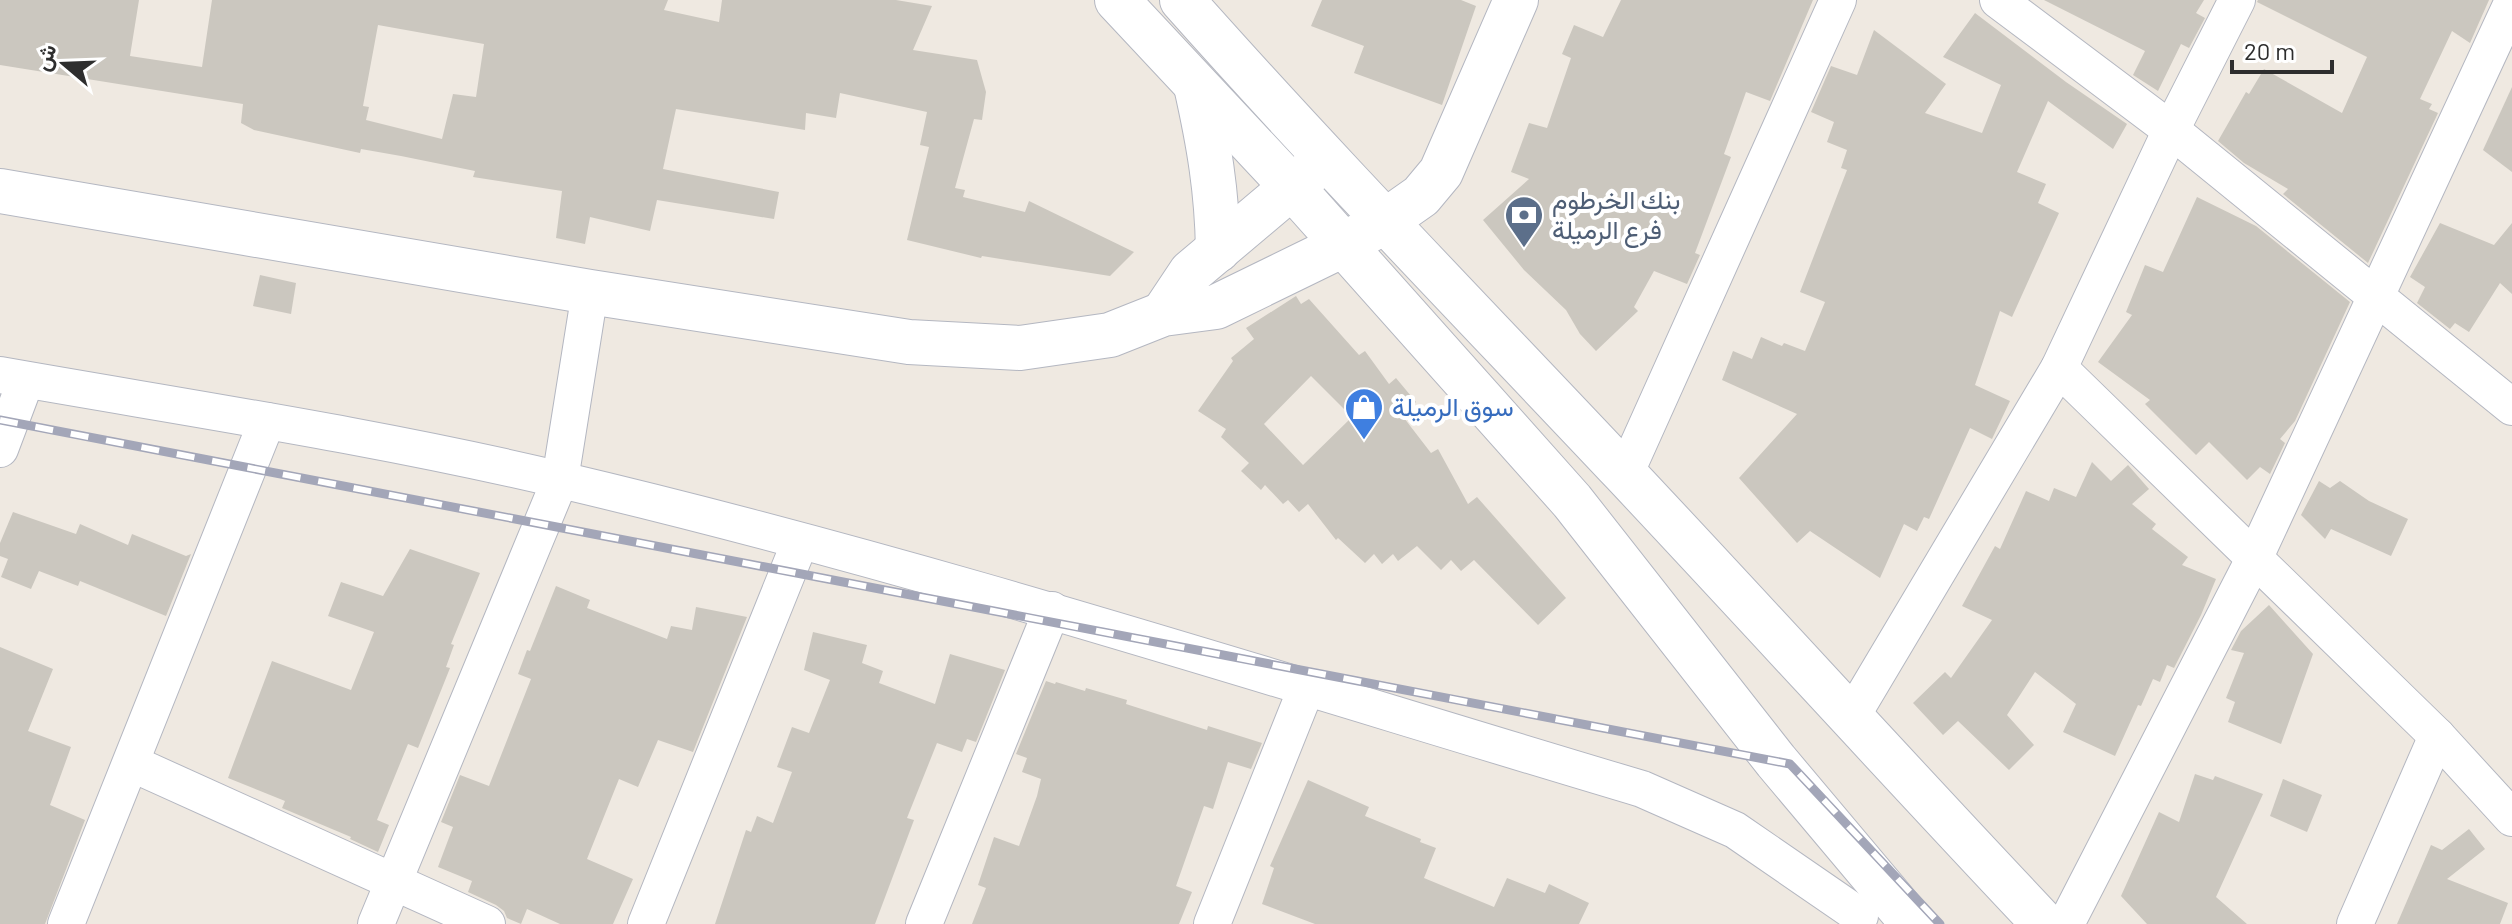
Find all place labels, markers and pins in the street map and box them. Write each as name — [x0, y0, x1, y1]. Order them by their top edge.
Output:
place label: بنك الخرطوم فرع الرميلة — [1552, 183, 1681, 248]
bank icon: بنك الخرطوم فرع الرميلة — [1503, 194, 1545, 249]
shop icon: سوق الرميلة — [1343, 386, 1385, 441]
place label: سوق الرميلة — [1392, 390, 1514, 423]

